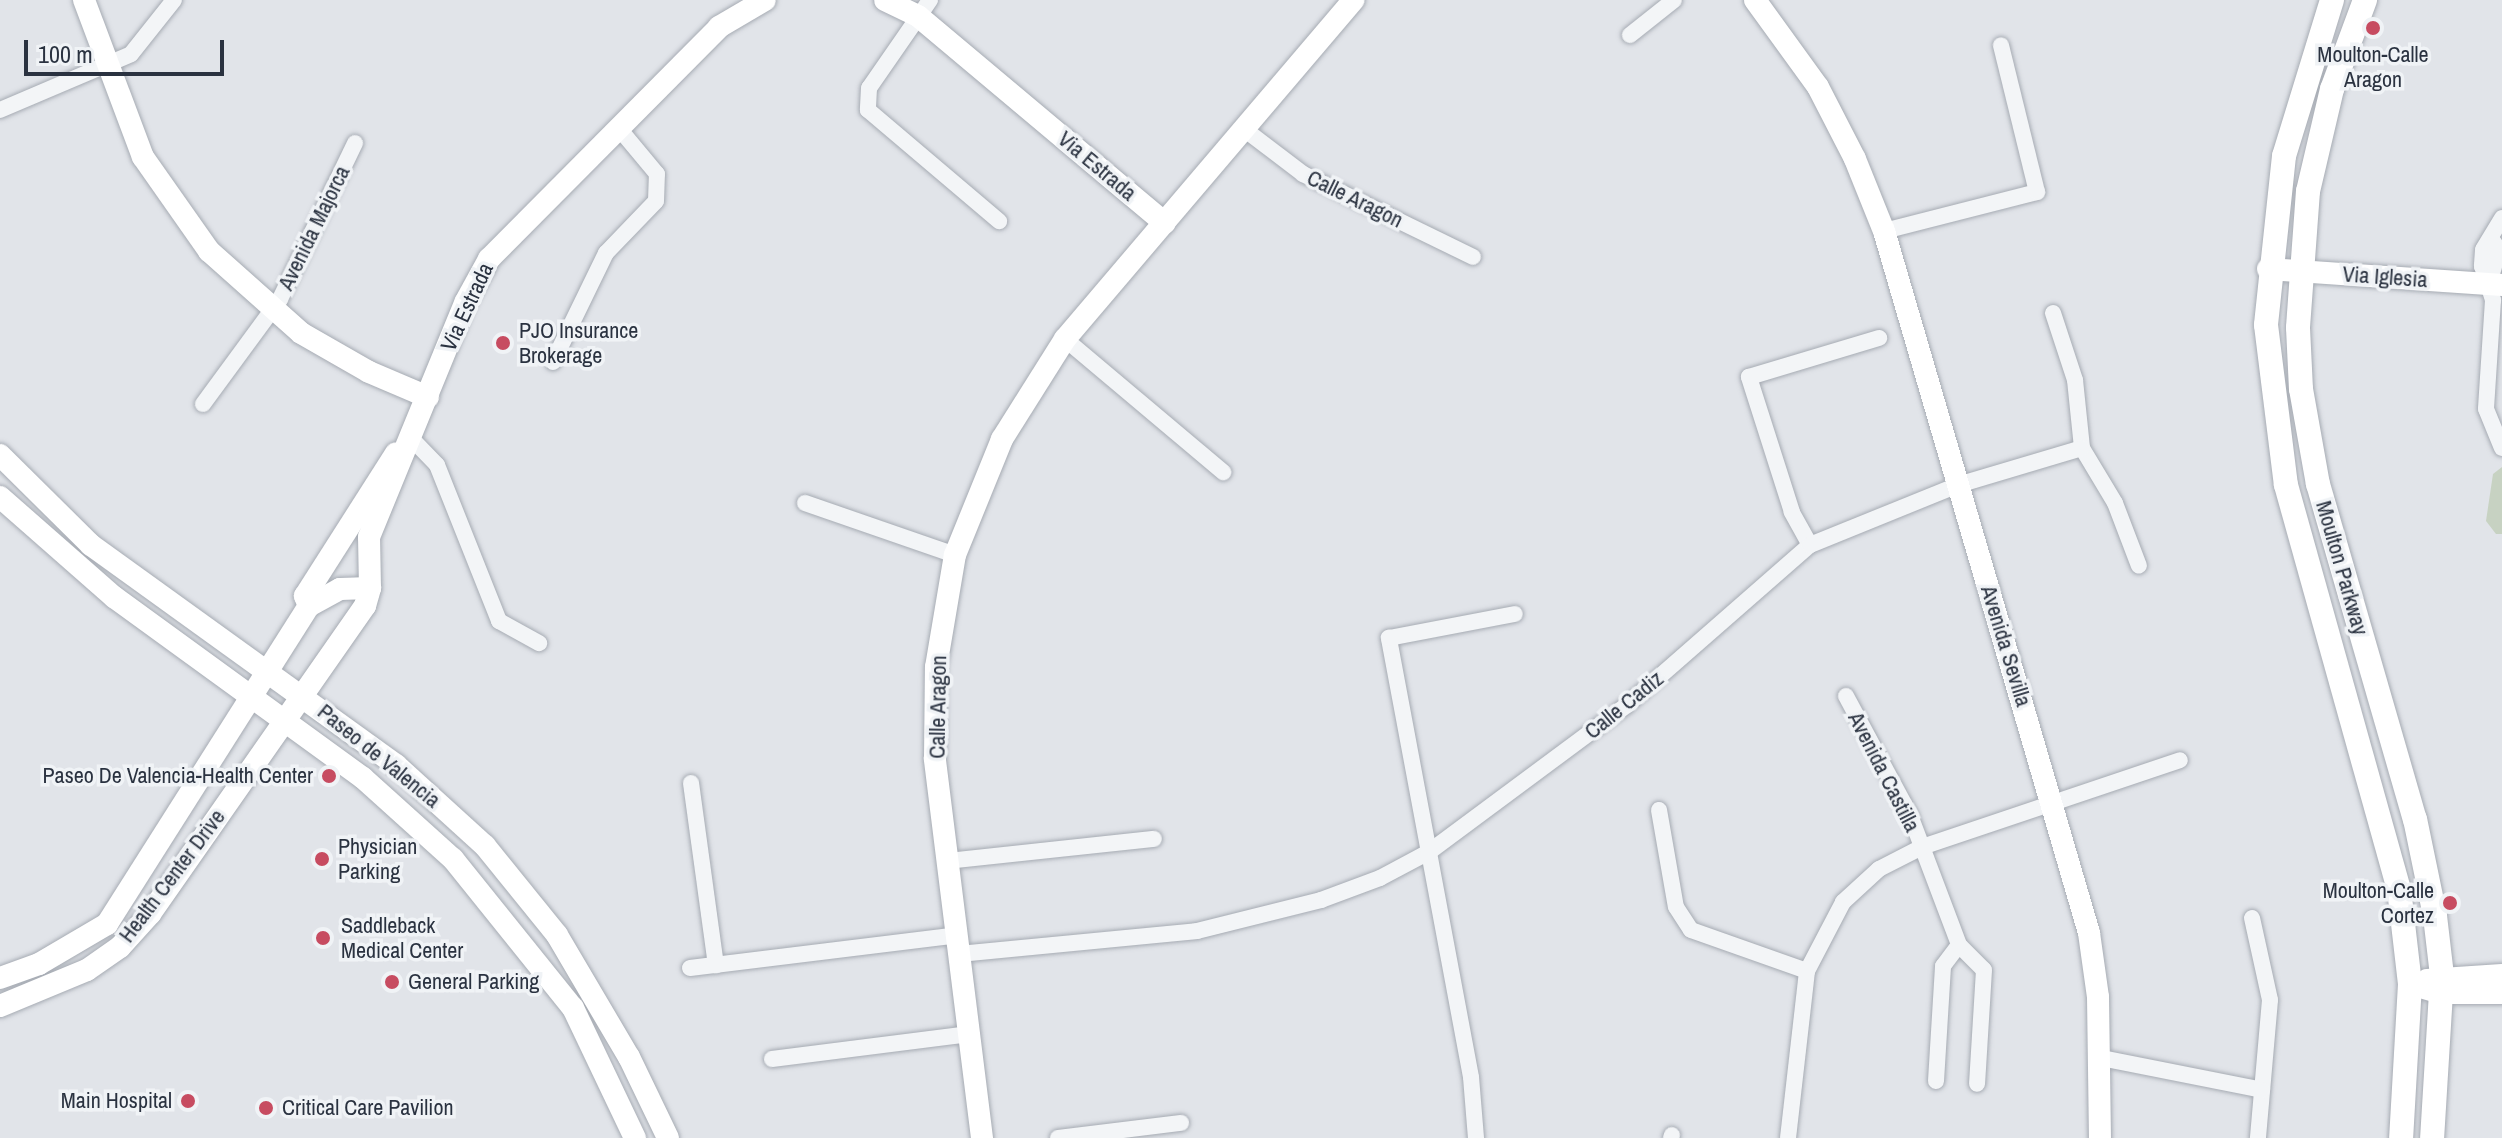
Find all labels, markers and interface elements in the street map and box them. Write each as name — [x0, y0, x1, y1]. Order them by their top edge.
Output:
marker: Moulton-Calle Aragon — [2364, 19, 2382, 37]
scale bar — [28, 24, 228, 74]
text: 100 m — [38, 38, 93, 70]
place label: Moulton-Calle Aragon — [2317, 41, 2429, 92]
street label: Via Estrada — [1053, 126, 1141, 206]
street label: Avenida Majorca — [273, 162, 355, 294]
street label: Calle Aragon — [1302, 164, 1408, 234]
street label: Via Estrada — [435, 259, 499, 355]
street label: Via Iglesia — [2342, 261, 2428, 293]
place label: PJO Insurance Brokerage — [519, 317, 638, 368]
marker: PJO Insurance Brokerage — [494, 334, 512, 352]
street label: Moulton Parkway — [2310, 498, 2374, 638]
street label: Avenida Sevilla — [1975, 582, 2037, 710]
street label: Calle Aragon — [924, 655, 952, 759]
street label: Calle Cadiz — [1579, 665, 1669, 745]
street label: Paseo de Valencia — [312, 699, 446, 813]
street label: Avenida Castilla — [1842, 708, 1926, 836]
place label: Paseo De Valencia-Health Center — [43, 763, 313, 789]
marker: Paseo De Valencia-Health Center — [320, 767, 338, 785]
street label: Health Center Drive — [113, 804, 231, 948]
place label: Physician Parking — [338, 833, 417, 884]
marker: Physician Parking — [313, 850, 331, 868]
place label: Moulton-Calle Cortez — [2323, 877, 2434, 928]
marker: Moulton-Calle Cortez — [2441, 894, 2459, 912]
place label: Saddleback Medical Center — [341, 912, 463, 964]
marker: Saddleback Medical Center — [312, 927, 334, 949]
place label: General Parking — [408, 969, 539, 995]
marker: General Parking — [383, 973, 401, 991]
place label: Main Hospital — [61, 1088, 172, 1114]
marker: Main Hospital — [179, 1092, 197, 1110]
place label: Critical Care Pavilion — [282, 1095, 453, 1121]
marker: Critical Care Pavilion — [257, 1099, 275, 1117]

